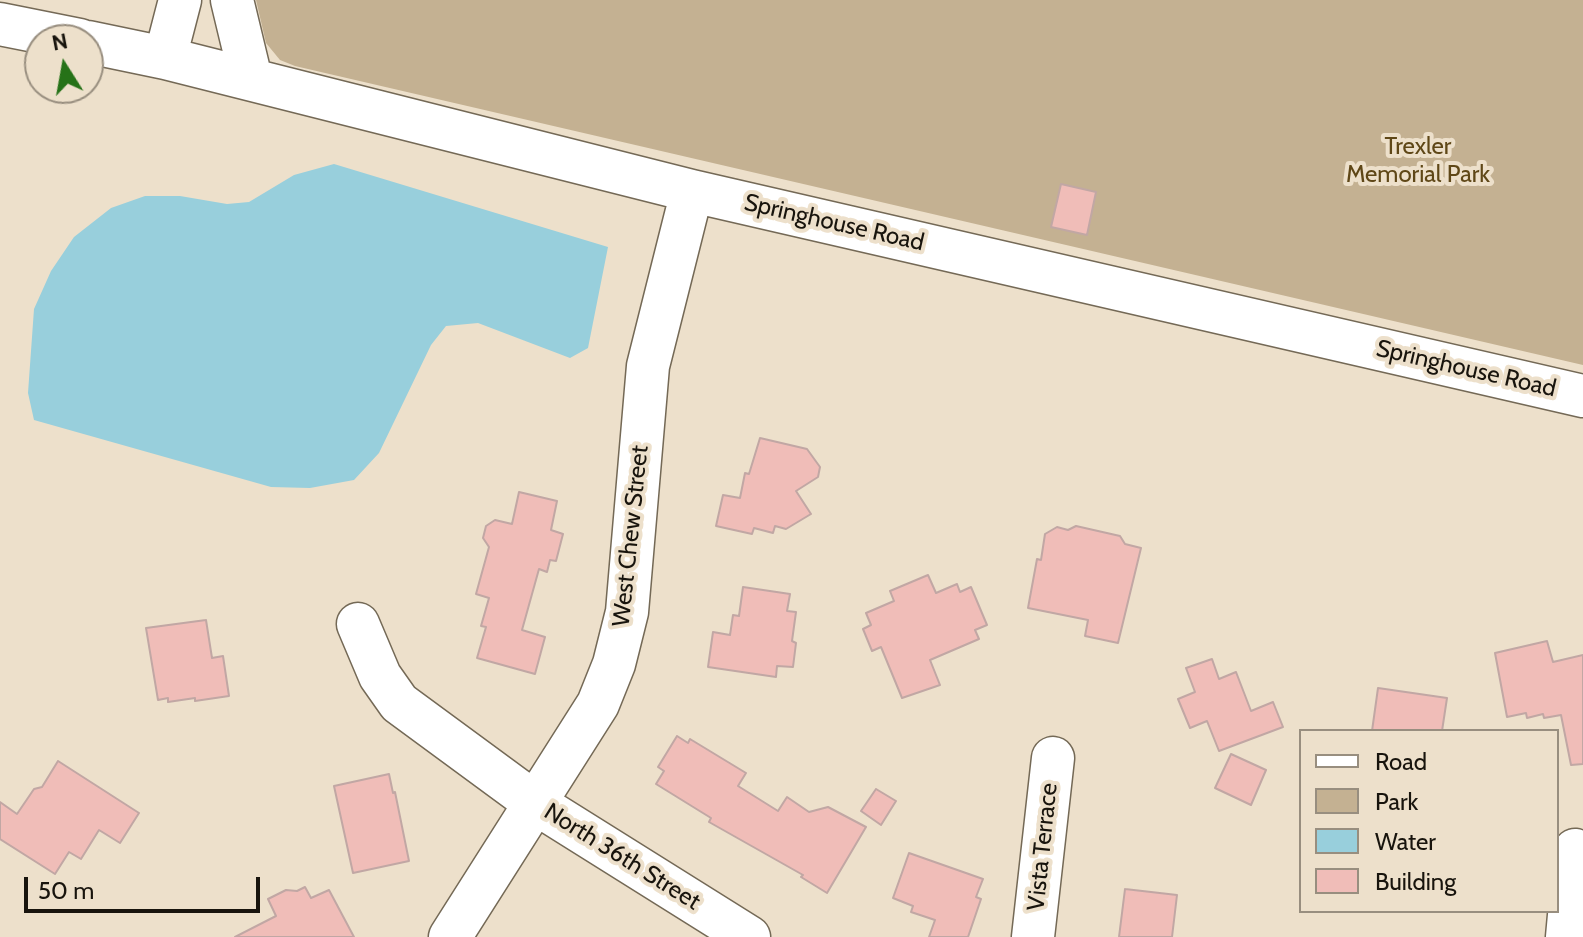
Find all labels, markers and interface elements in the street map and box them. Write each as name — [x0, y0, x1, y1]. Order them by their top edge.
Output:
north arrow — [24, 24, 104, 104]
text: N — [49, 27, 70, 57]
park label: Trexler Memorial Park — [1346, 133, 1490, 189]
street label: Springhouse Road — [741, 188, 927, 258]
street label: Springhouse Road — [1373, 334, 1559, 404]
street label: West Chew Street — [607, 444, 655, 628]
legend — [1299, 729, 1559, 913]
text: Road — [1375, 747, 1427, 776]
street label: Vista Terrace — [1022, 782, 1064, 912]
text: Park — [1375, 787, 1418, 816]
street label: North 36th Street — [539, 797, 705, 917]
text: Water — [1375, 827, 1436, 856]
scale bar — [28, 861, 264, 911]
text: Building — [1375, 867, 1456, 896]
text: 50 m — [38, 876, 94, 905]

